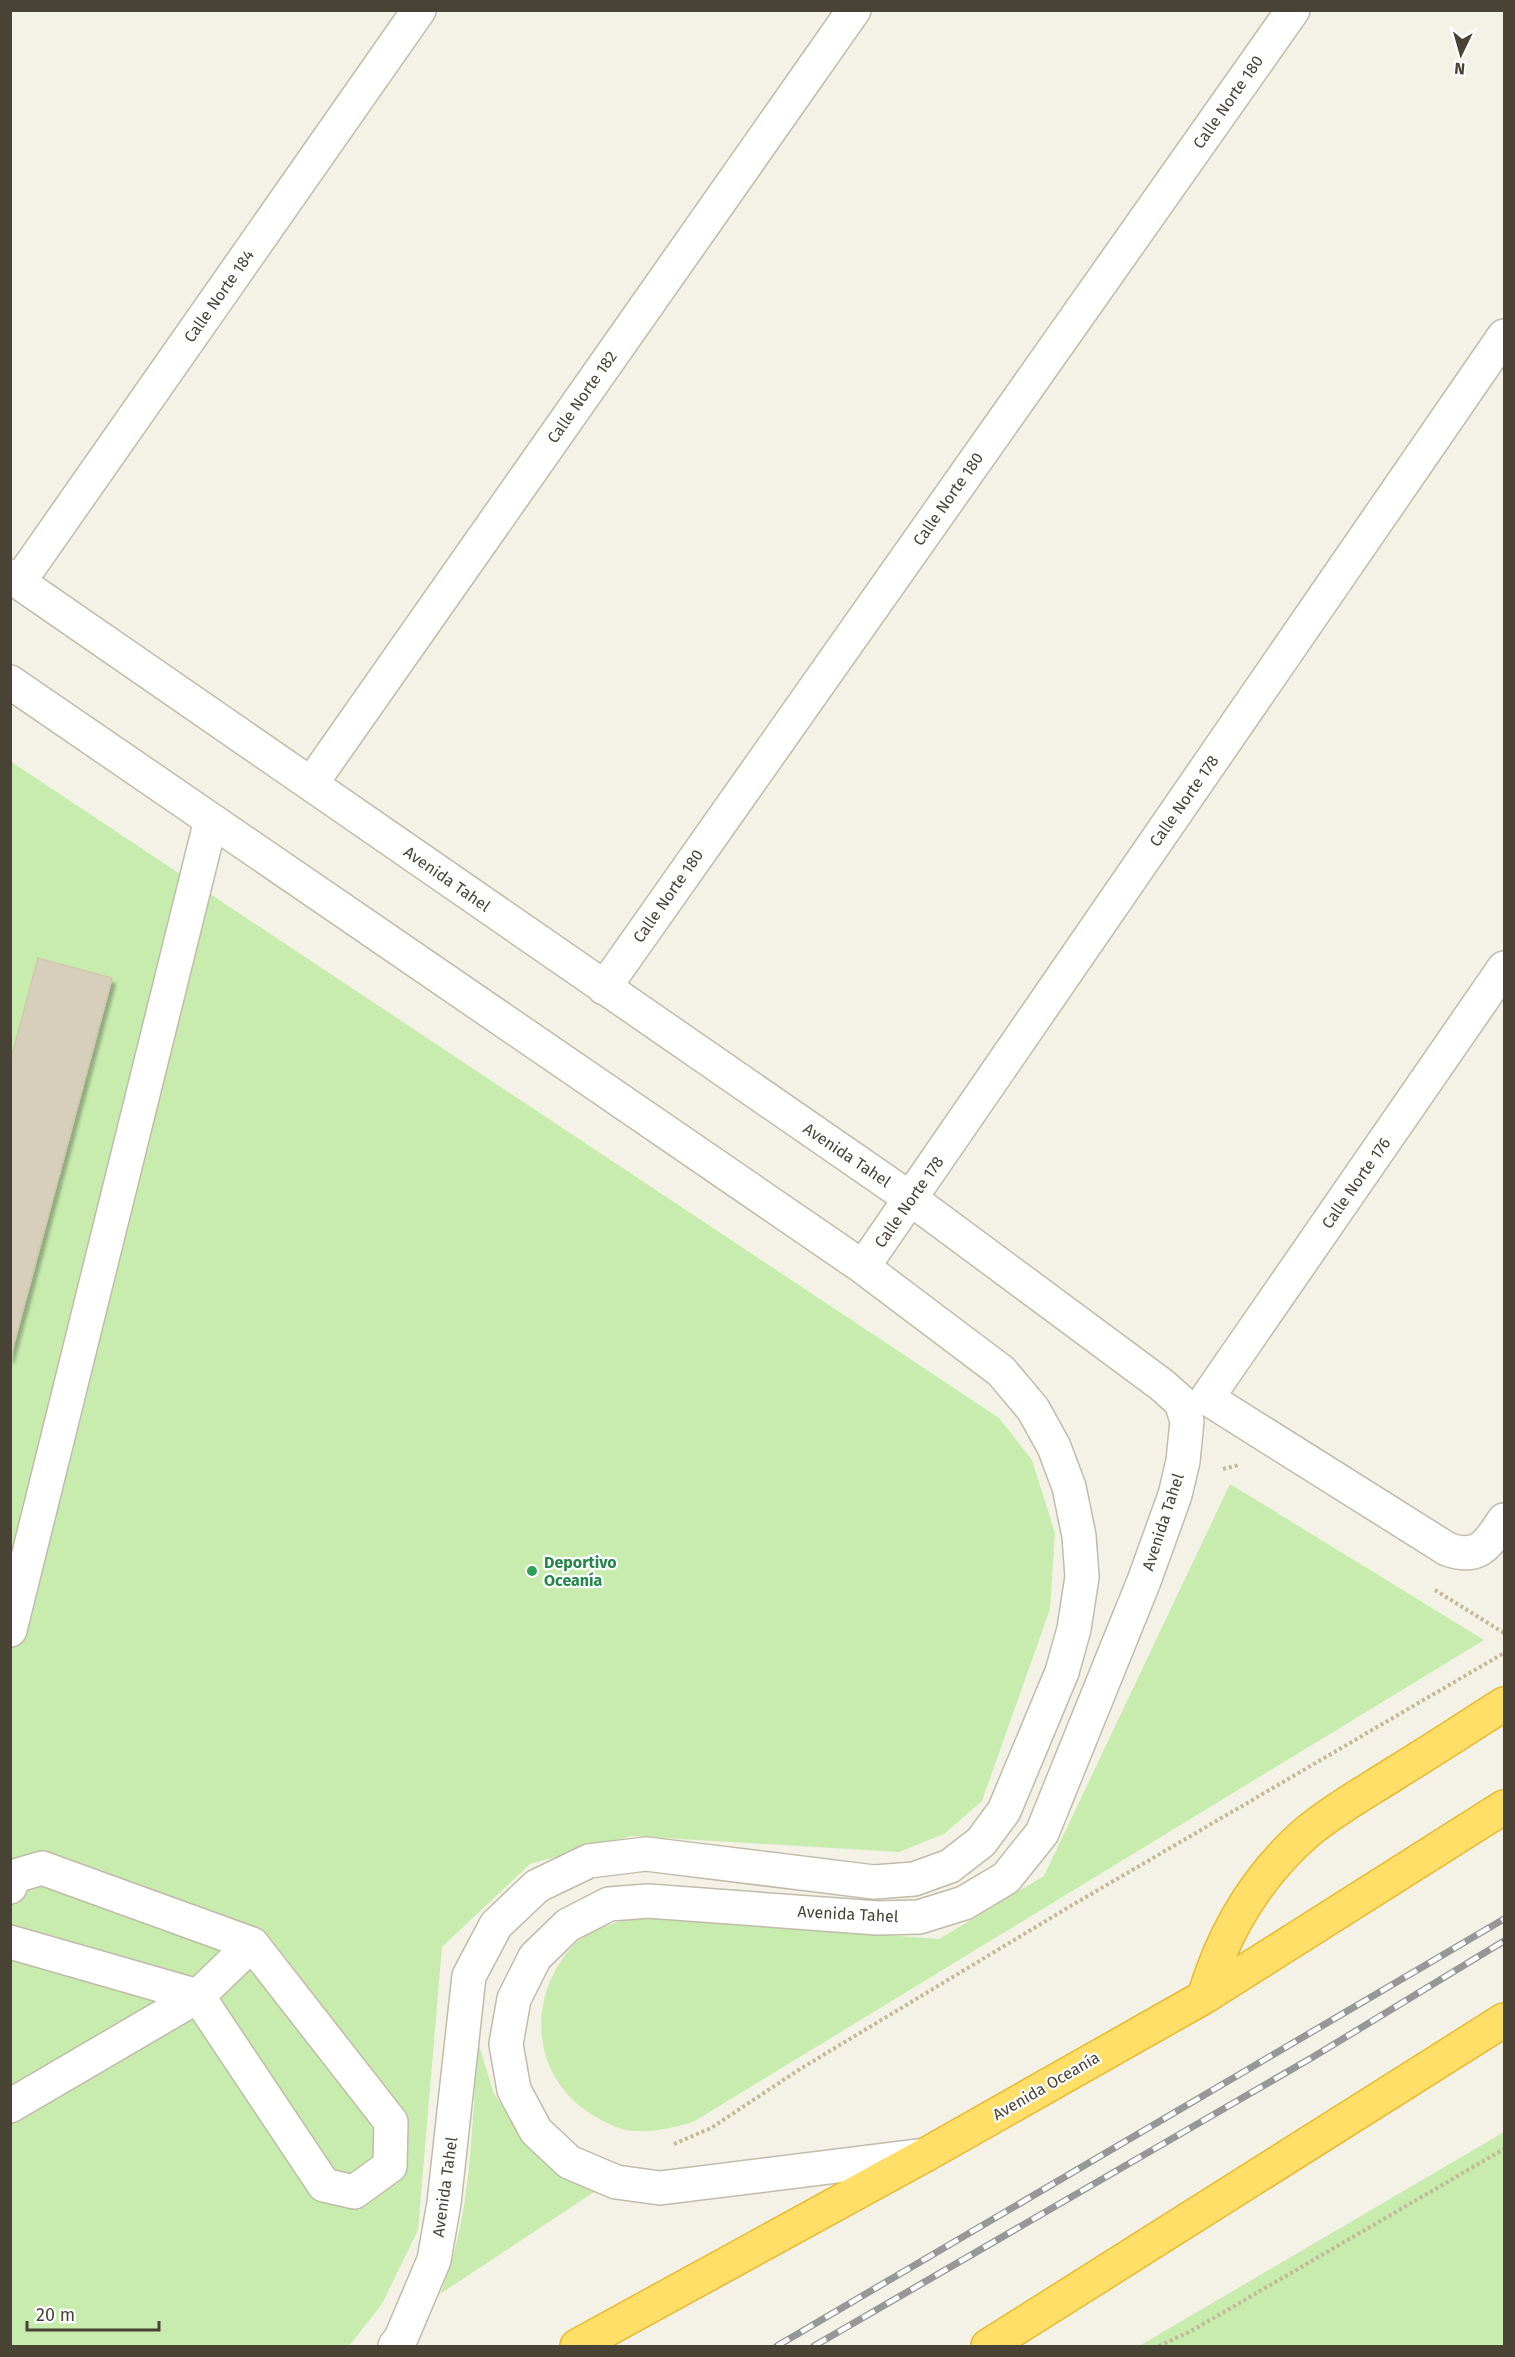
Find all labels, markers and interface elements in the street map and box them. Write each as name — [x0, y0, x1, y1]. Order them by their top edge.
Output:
north arrow — [1431, 24, 1491, 84]
street label: Calle Norte 180 — [1189, 52, 1267, 152]
text: N — [1454, 59, 1466, 78]
street label: Calle Norte 184 — [180, 246, 258, 346]
street label: Calle Norte 182 — [543, 347, 621, 447]
street label: Calle Norte 180 — [909, 449, 987, 549]
street label: Calle Norte 178 — [1146, 752, 1223, 850]
street label: Avenida Tahel — [400, 842, 494, 916]
street label: Calle Norte 180 — [629, 846, 707, 946]
street label: Avenida Tahel — [800, 1119, 894, 1191]
street label: Calle Norte 176 — [1318, 1134, 1394, 1232]
street label: Calle Norte 178 — [871, 1153, 948, 1251]
street label: Avenida Tahel — [1138, 1471, 1188, 1573]
place label: Deportivo Oceanía — [544, 1553, 617, 1590]
marker: Deportivo Oceanía — [525, 1564, 539, 1578]
street label: Avenida Tahel — [797, 1902, 899, 1926]
street label: Avenida Oceanía — [989, 2048, 1103, 2124]
street label: Avenida Tahel — [429, 2135, 461, 2238]
scale bar — [27, 2294, 159, 2332]
text: 20 m — [36, 2304, 75, 2326]

